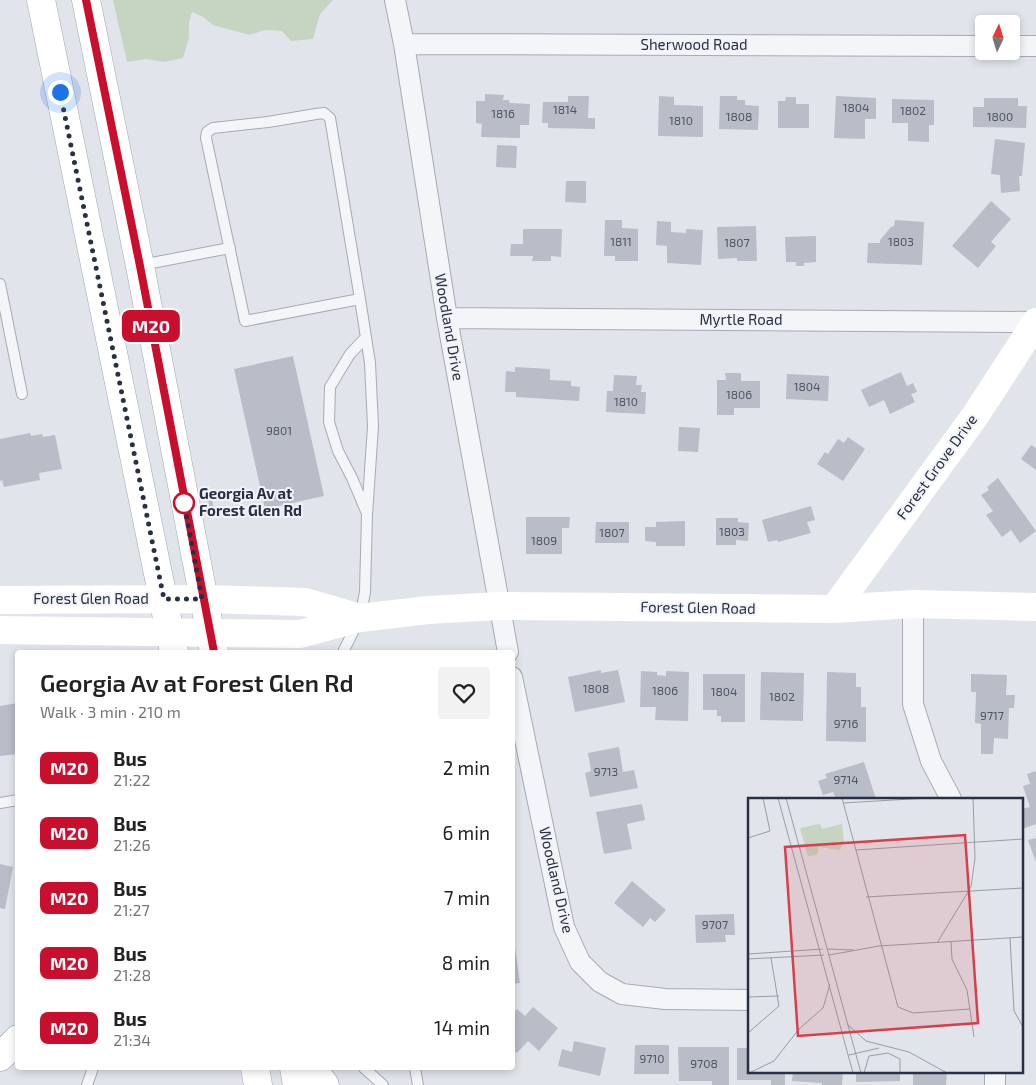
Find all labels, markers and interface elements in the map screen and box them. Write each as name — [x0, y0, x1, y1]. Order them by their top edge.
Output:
north arrow — [975, 15, 1020, 60]
map controls — [975, 15, 1020, 60]
street label: Sherwood Road — [640, 35, 748, 53]
your location — [48, 80, 73, 105]
house number: 1804 — [843, 100, 869, 114]
house number: 1814 — [553, 102, 577, 116]
house number: 1802 — [900, 103, 926, 117]
house number: 1816 — [491, 106, 515, 120]
house number: 1808 — [726, 109, 752, 123]
house number: 1800 — [987, 109, 1013, 123]
house number: 1810 — [669, 113, 693, 127]
house number: 1811 — [610, 234, 632, 248]
house number: 1803 — [888, 234, 914, 248]
house number: 1807 — [724, 235, 750, 249]
street label: Woodland Drive — [432, 272, 468, 382]
line badge: M20 — [122, 310, 180, 342]
street label: Myrtle Road — [699, 310, 783, 328]
text: M20 — [132, 315, 170, 337]
house number: 1804 — [794, 379, 820, 393]
house number: 1806 — [726, 387, 752, 401]
house number: 1810 — [614, 394, 638, 408]
street label: Forest Grove Drive — [892, 410, 980, 522]
house number: 9801 — [266, 423, 292, 437]
place label: Georgia Av at Forest Glen Rd — [199, 484, 302, 519]
marker: Georgia Av at Forest Glen Rd — [173, 492, 195, 514]
house number: 1803 — [719, 524, 745, 538]
house number: 1807 — [599, 525, 625, 539]
house number: 1809 — [531, 533, 557, 547]
street label: Forest Glen Road — [33, 589, 149, 607]
street label: Forest Glen Road — [640, 597, 756, 617]
button: heart — [438, 667, 490, 719]
text: Georgia Av at Forest Glen Rd — [40, 668, 354, 697]
house number: 1808 — [583, 681, 609, 695]
house number: 1806 — [652, 683, 678, 697]
house number: 1804 — [711, 684, 737, 698]
house number: 1802 — [769, 689, 795, 703]
text: Walk · 3 min · 210 m — [40, 702, 181, 721]
house number: 9717 — [980, 708, 1004, 722]
house number: 9716 — [834, 716, 858, 730]
text: Bus — [113, 747, 147, 770]
text: 2 min — [443, 756, 490, 779]
text: M20 — [50, 757, 88, 779]
house number: 9713 — [594, 764, 618, 778]
text: 21:22 — [113, 770, 150, 789]
house number: 9714 — [833, 772, 859, 786]
inset map — [748, 798, 1024, 1072]
text: Bus — [113, 812, 147, 835]
text: 6 min — [442, 821, 490, 844]
text: M20 — [50, 822, 88, 844]
street label: Woodland Drive — [536, 825, 578, 935]
text: 21:26 — [113, 835, 151, 854]
text: Bus — [113, 877, 147, 900]
text: 7 min — [444, 886, 490, 909]
text: M20 — [50, 887, 88, 909]
text: 21:27 — [113, 900, 150, 919]
house number: 9707 — [702, 917, 728, 931]
text: Bus — [113, 942, 147, 965]
text: 8 min — [442, 951, 490, 974]
text: M20 — [50, 952, 88, 974]
text: 21:28 — [113, 965, 151, 984]
text: Bus — [113, 1007, 147, 1030]
text: 14 min — [434, 1016, 490, 1039]
text: M20 — [50, 1017, 88, 1039]
text: 21:34 — [113, 1030, 151, 1049]
house number: 9710 — [639, 1051, 665, 1065]
house number: 9708 — [690, 1056, 718, 1070]

